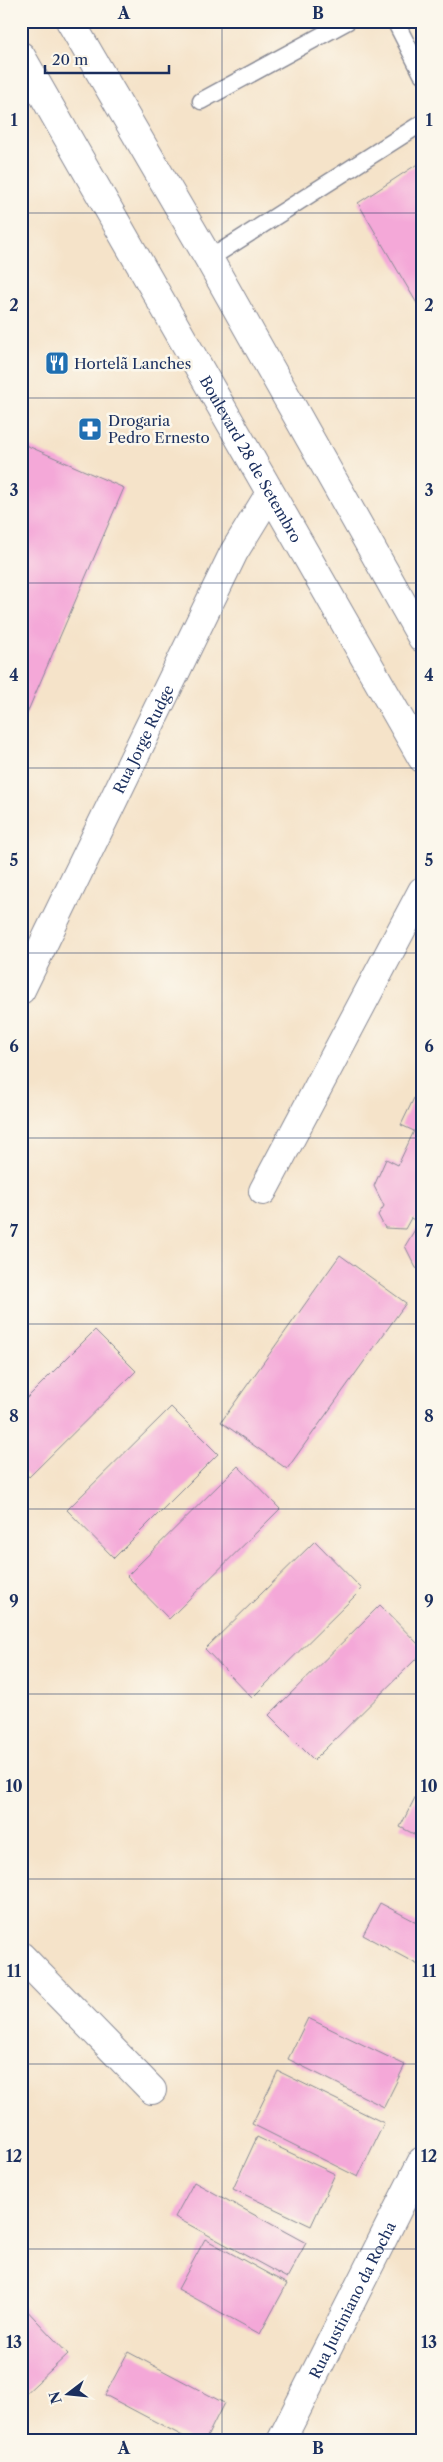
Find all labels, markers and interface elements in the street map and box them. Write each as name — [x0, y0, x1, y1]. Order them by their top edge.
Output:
text: A — [117, 3, 131, 23]
text: B — [312, 3, 324, 23]
scale bar — [45, 42, 169, 74]
text: 20 m — [52, 50, 88, 69]
text: 1 — [10, 110, 18, 130]
text: 1 — [425, 110, 433, 130]
text: 2 — [9, 295, 19, 315]
text: 2 — [424, 295, 434, 315]
restaurant icon: Hortelã Lanches — [44, 350, 70, 376]
place label: Hortelã Lanches — [74, 354, 191, 373]
street label: Boulevard 28 de Setembro — [196, 372, 306, 546]
place label: Drogaria Pedro Ernesto — [108, 411, 210, 447]
pharmacy icon: Drogaria Pedro Ernesto — [77, 416, 103, 442]
text: 3 — [9, 480, 19, 500]
text: 3 — [424, 480, 434, 500]
text: 4 — [9, 665, 19, 685]
text: 4 — [424, 665, 434, 685]
street label: Rua Jorge Rudge — [109, 682, 177, 796]
text: 5 — [10, 850, 19, 870]
text: 5 — [425, 850, 434, 870]
text: 6 — [9, 1036, 19, 1056]
text: 6 — [424, 1036, 434, 1056]
text: 7 — [10, 1221, 19, 1241]
text: 7 — [425, 1221, 434, 1241]
text: 8 — [9, 1406, 19, 1426]
text: 8 — [424, 1406, 434, 1426]
text: 9 — [9, 1591, 19, 1611]
text: 9 — [424, 1591, 434, 1611]
text: 10 — [5, 1776, 23, 1796]
text: 10 — [420, 1776, 438, 1796]
text: 11 — [7, 1961, 22, 1981]
text: 11 — [422, 1961, 437, 1981]
text: 12 — [6, 2146, 22, 2166]
text: 12 — [421, 2146, 437, 2166]
street label: Rua Justiniano da Rocha — [305, 2218, 400, 2382]
text: 13 — [6, 2332, 22, 2352]
text: 13 — [421, 2332, 437, 2352]
north arrow — [42, 2370, 92, 2420]
text: N — [45, 2389, 66, 2406]
text: A — [117, 2438, 131, 2458]
text: B — [312, 2438, 324, 2458]

